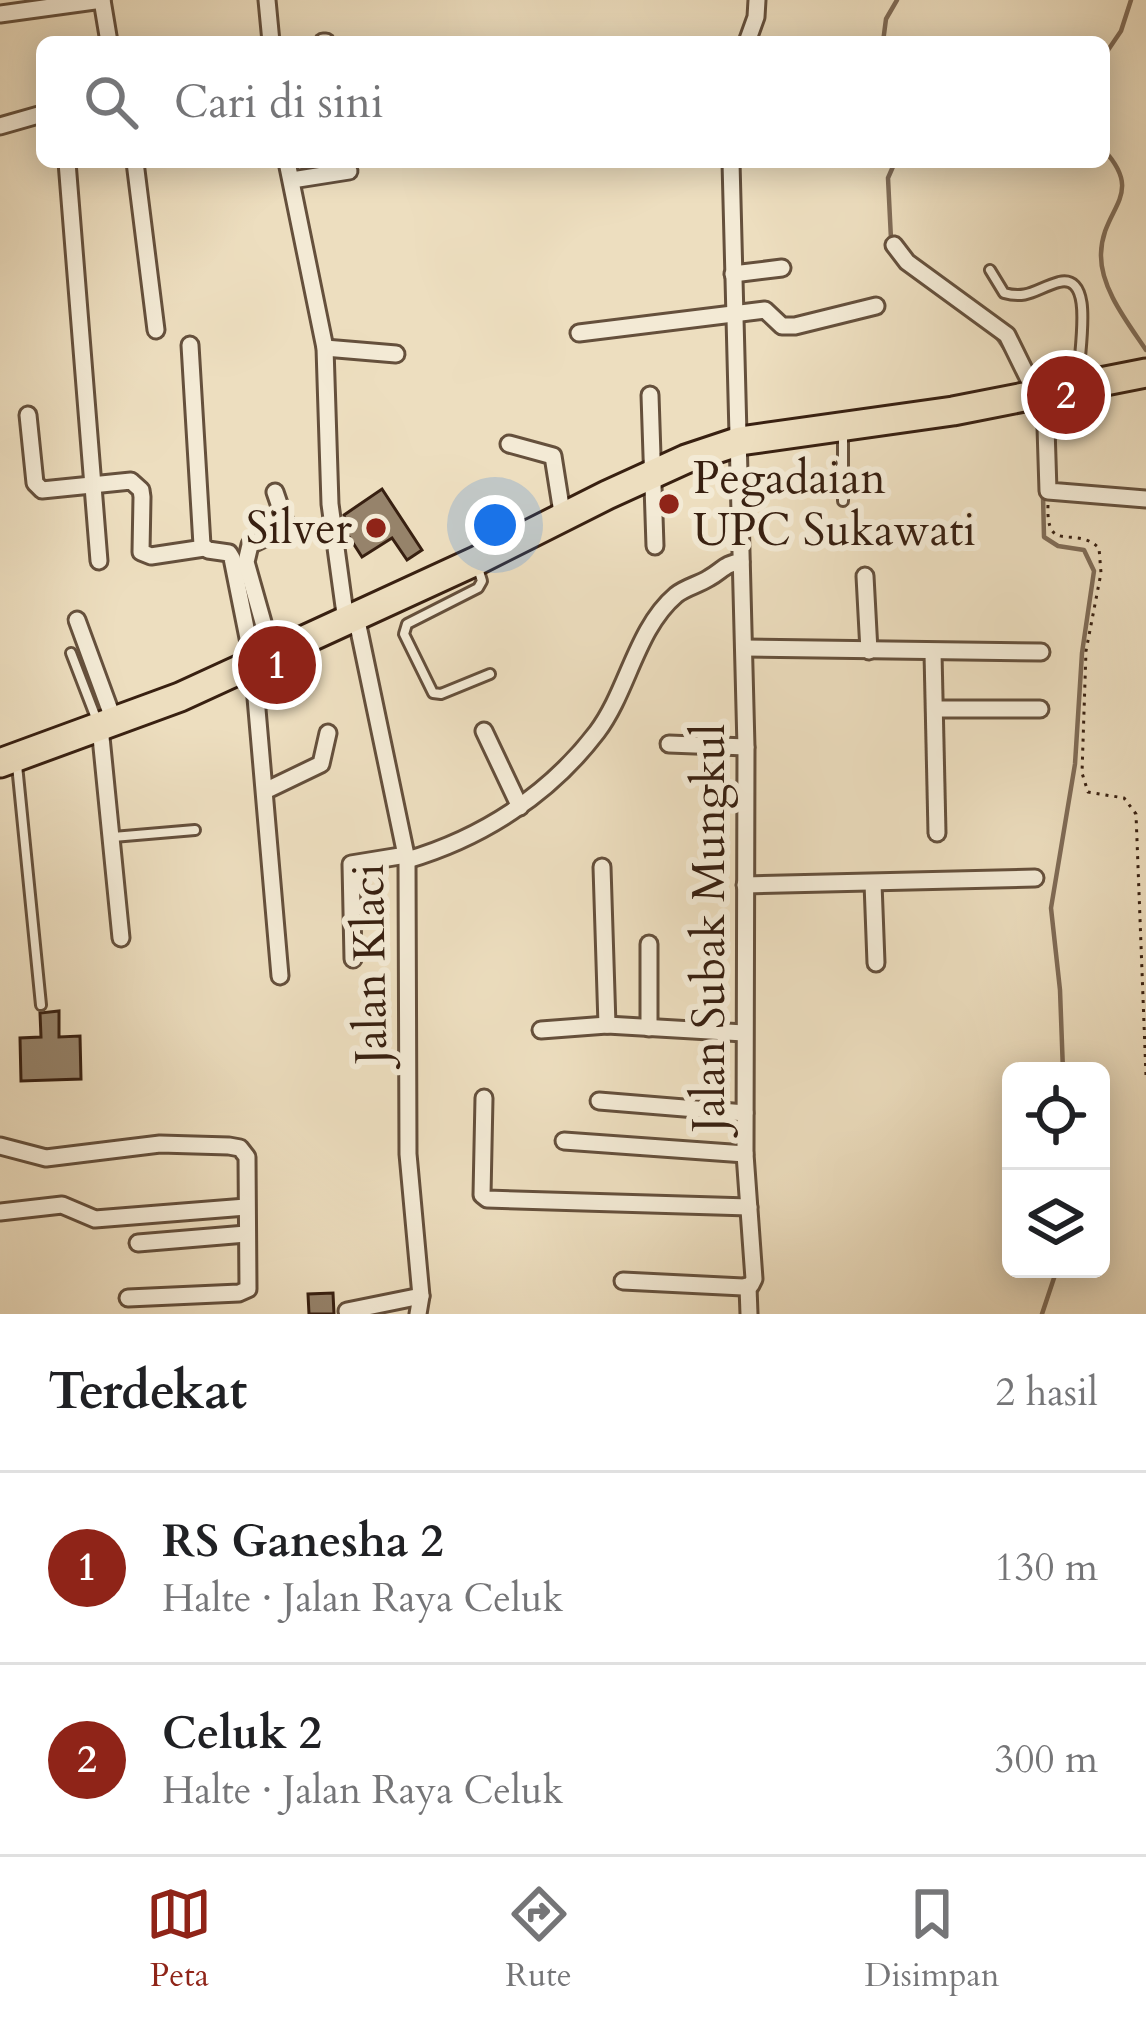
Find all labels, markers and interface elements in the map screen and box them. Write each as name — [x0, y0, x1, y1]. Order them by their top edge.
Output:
search box — [36, 36, 1110, 168]
icon: search — [78, 69, 144, 135]
text: Cari di sini — [174, 72, 384, 133]
pin: 2 — [1027, 350, 1105, 440]
place label: Pegadaian UPC Sukawati — [693, 448, 976, 561]
marker: Pegadaian UPC Sukawati — [656, 491, 682, 517]
your location — [465, 495, 525, 555]
place label: Silver — [246, 498, 353, 559]
marker: Silver — [363, 515, 389, 541]
pin: 1 — [238, 620, 316, 710]
street label: Jalan Subak Mungkul — [679, 724, 740, 1138]
street label: Jalan Klaci — [338, 863, 402, 1071]
map controls — [1002, 1062, 1110, 1278]
button: locate — [1002, 1062, 1110, 1170]
button: layers — [1002, 1170, 1110, 1278]
text: Terdekat — [48, 1357, 247, 1427]
text: 2 hasil — [995, 1366, 1098, 1419]
text: RS Ganesha 2 — [162, 1511, 443, 1572]
text: 1 — [77, 1541, 97, 1594]
text: 130 m — [995, 1541, 1098, 1594]
text: Halte · Jalan Raya Celuk — [162, 1572, 563, 1625]
text: Celuk 2 — [162, 1703, 322, 1764]
text: 2 — [77, 1733, 97, 1786]
text: 300 m — [995, 1733, 1098, 1786]
text: Halte · Jalan Raya Celuk — [162, 1764, 563, 1817]
tab: Peta — [146, 1881, 212, 1998]
tab: Rute — [505, 1881, 572, 1998]
tab: Disimpan — [865, 1881, 1000, 1998]

